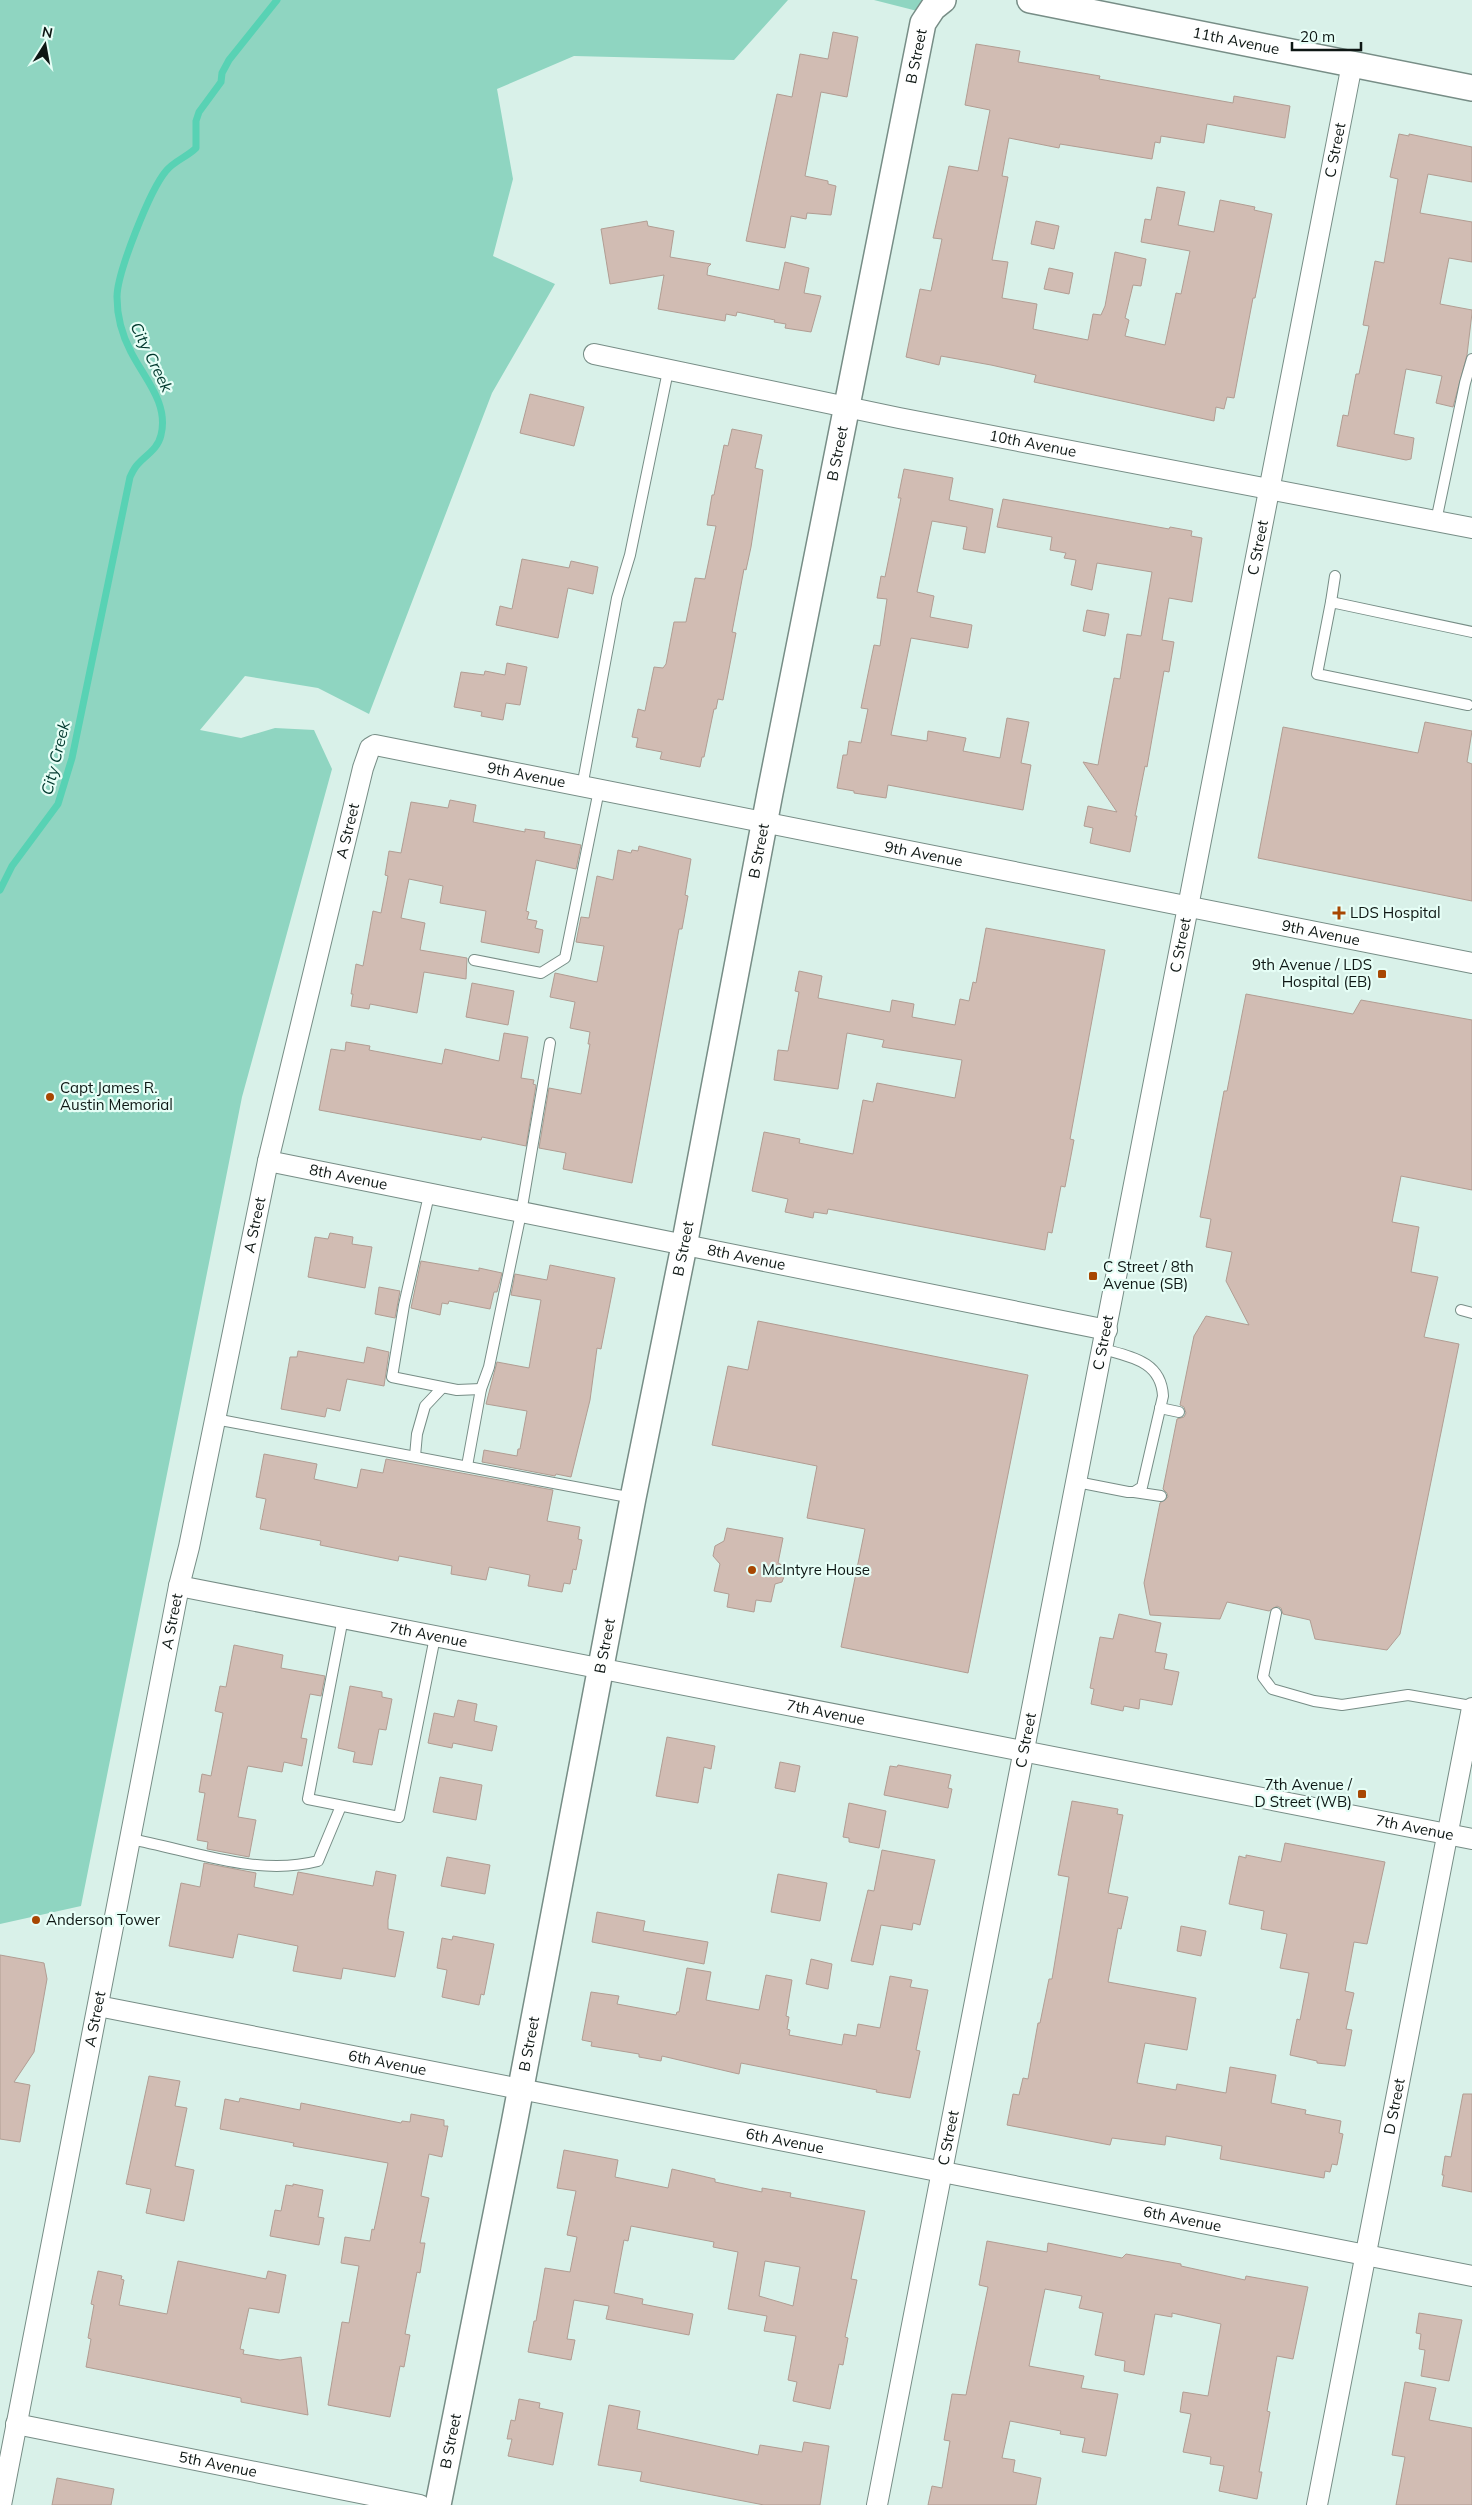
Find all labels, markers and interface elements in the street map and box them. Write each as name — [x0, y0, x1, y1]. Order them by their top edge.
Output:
north arrow — [20, 20, 70, 70]
scale bar — [1292, 20, 1361, 52]
text: N — [41, 22, 54, 42]
street label: 11th Avenue — [1191, 23, 1281, 58]
street label: B Street — [901, 27, 931, 85]
text: 20 m — [1300, 27, 1335, 46]
street label: C Street — [1320, 121, 1349, 179]
water label: City Creek — [126, 319, 178, 396]
street label: B Street — [822, 424, 852, 483]
street label: 10th Avenue — [988, 426, 1078, 461]
street label: C Street — [1243, 518, 1272, 577]
water label: City Creek — [36, 718, 74, 797]
street label: 9th Avenue — [486, 758, 567, 792]
street label: A Street — [331, 801, 363, 860]
street label: B Street — [744, 822, 773, 880]
street label: 9th Avenue — [883, 836, 964, 871]
place label: LDS Hospital — [1350, 903, 1441, 922]
marker: LDS Hospital — [1332, 906, 1346, 920]
street label: 9th Avenue — [1280, 915, 1362, 950]
street label: C Street — [1165, 916, 1195, 974]
place label: 9th Avenue / LDS Hospital (EB) — [1252, 955, 1372, 991]
marker: 9th Avenue / LDS Hospital (EB) — [1376, 968, 1388, 980]
place label: Capt James R. Austin Memorial — [60, 1078, 173, 1114]
marker: Capt James R. Austin Memorial — [44, 1091, 56, 1103]
street label: 8th Avenue — [308, 1160, 389, 1194]
street label: A Street — [239, 1195, 269, 1254]
street label: B Street — [668, 1220, 698, 1278]
street label: 8th Avenue — [706, 1240, 787, 1274]
place label: C Street / 8th Avenue (SB) — [1103, 1257, 1194, 1293]
marker: C Street / 8th Avenue (SB) — [1087, 1270, 1099, 1282]
street label: C Street — [1088, 1314, 1117, 1372]
place label: McIntyre House — [762, 1560, 870, 1579]
marker: McIntyre House — [746, 1564, 758, 1576]
street label: A Street — [157, 1592, 186, 1651]
street label: 7th Avenue — [388, 1617, 469, 1651]
street label: B Street — [590, 1617, 619, 1675]
street label: 7th Avenue — [785, 1695, 867, 1729]
street label: C Street — [1011, 1711, 1040, 1769]
place label: 7th Avenue / D Street (WB) — [1255, 1775, 1353, 1811]
marker: 7th Avenue / D Street (WB) — [1356, 1788, 1368, 1800]
street label: 7th Avenue — [1374, 1810, 1455, 1844]
place label: Anderson Tower — [46, 1910, 161, 1929]
marker: Anderson Tower — [30, 1914, 42, 1926]
street label: A Street — [80, 1989, 109, 2048]
street label: B Street — [514, 2015, 543, 2073]
street label: 6th Avenue — [347, 2045, 428, 2079]
street label: D Street — [1379, 2077, 1409, 2136]
street label: C Street — [933, 2109, 963, 2167]
street label: 6th Avenue — [744, 2124, 826, 2157]
street label: 6th Avenue — [1142, 2202, 1223, 2236]
street label: B Street — [435, 2412, 465, 2470]
street label: 5th Avenue — [177, 2447, 259, 2481]

